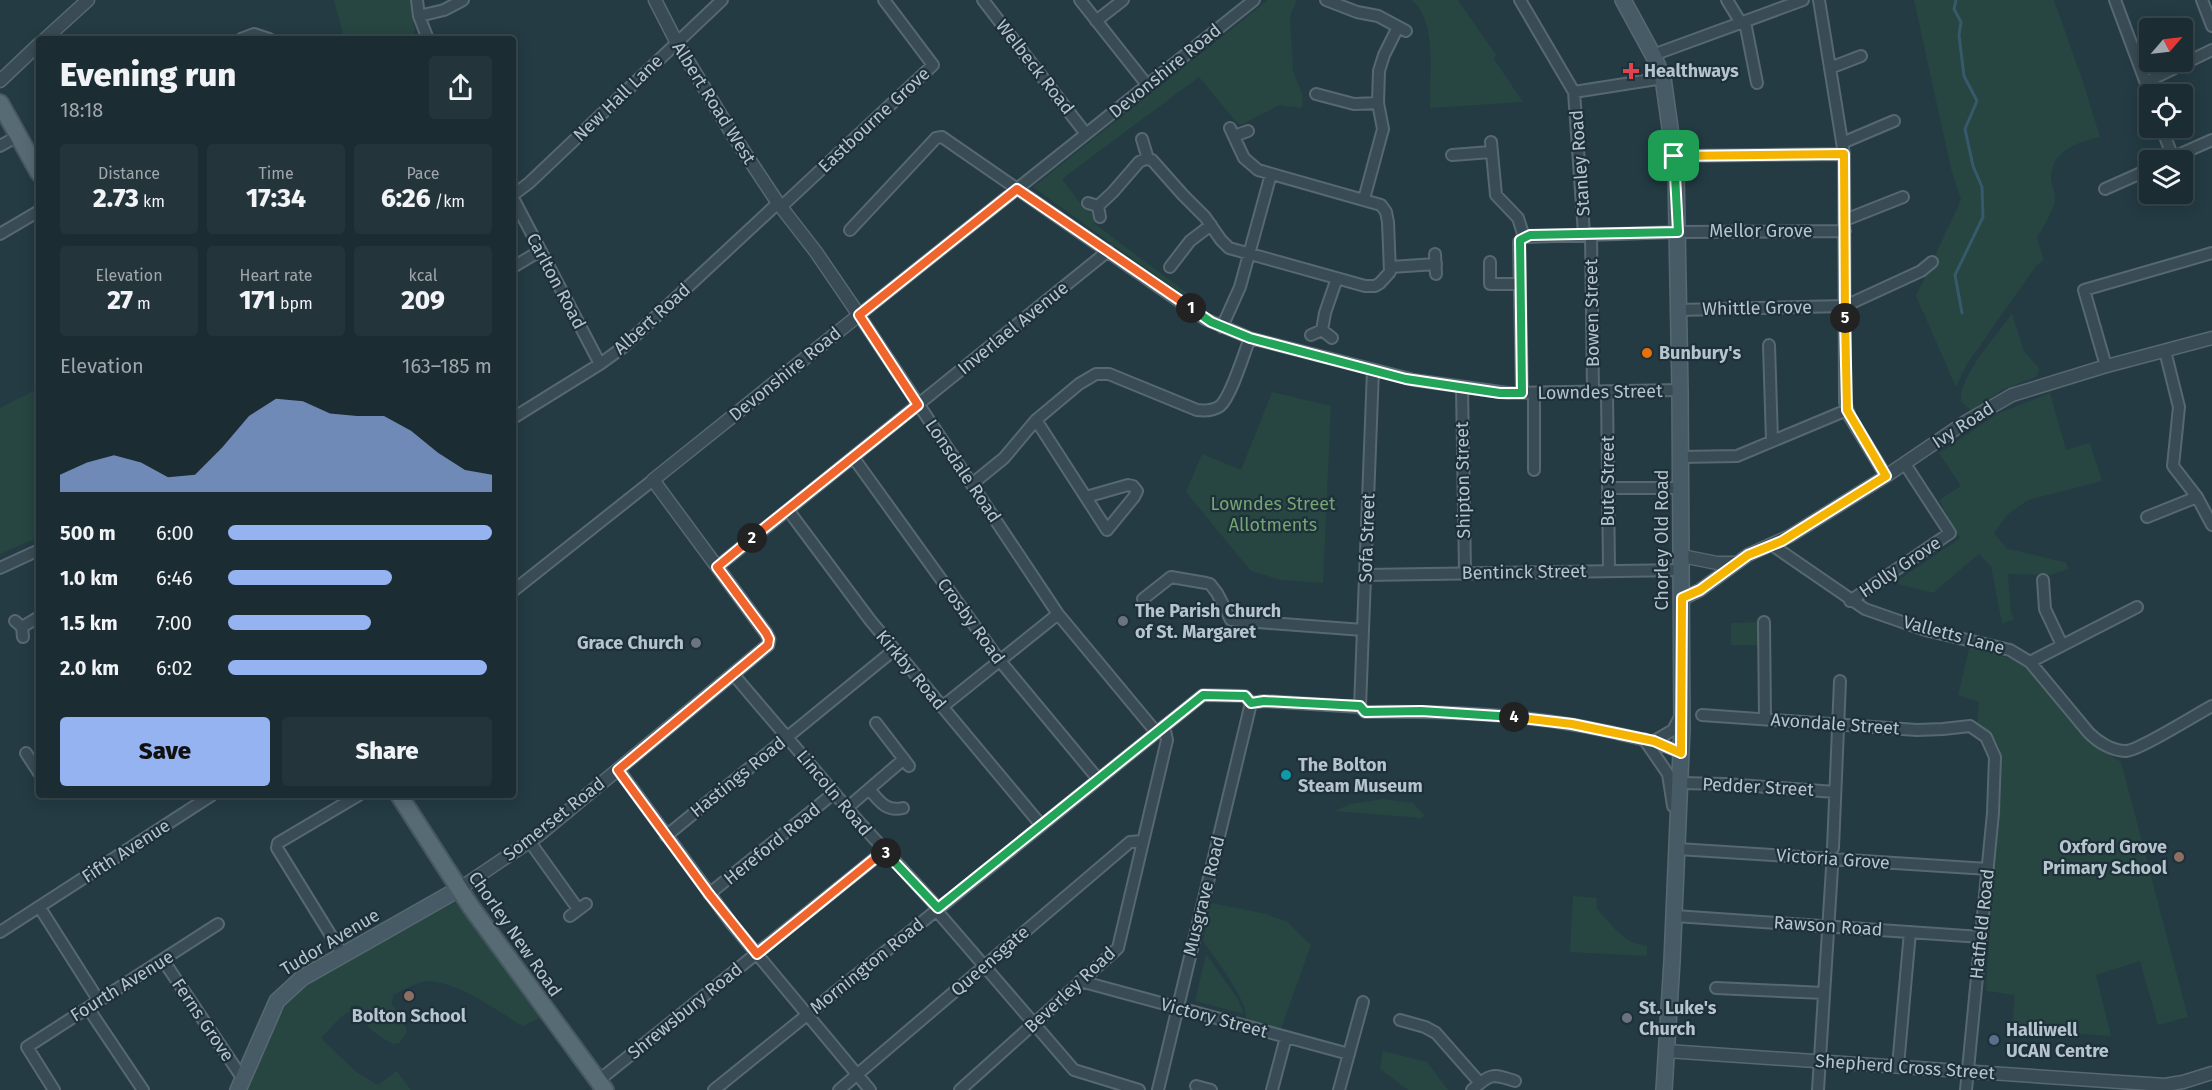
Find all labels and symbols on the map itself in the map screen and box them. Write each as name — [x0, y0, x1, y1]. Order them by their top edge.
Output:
street label: Welbeck Road — [991, 15, 1079, 119]
north arrow — [2139, 18, 2193, 72]
street label: Devonshire Road — [1105, 19, 1225, 123]
street label: Albert Road West — [668, 38, 761, 169]
street label: New Hall Lane — [569, 50, 667, 146]
place label: Healthways — [1644, 60, 1739, 82]
marker: Healthways — [1622, 62, 1640, 80]
street label: Eastbourne Grove — [814, 63, 934, 177]
street label: Stanley Road — [1565, 109, 1595, 217]
pin — [1648, 130, 1699, 181]
street label: Mellor Grove — [1709, 220, 1813, 242]
street label: Carlton Road — [522, 229, 590, 333]
street label: Bowen Street — [1580, 258, 1604, 367]
street label: Inverlael Avenue — [953, 277, 1073, 379]
street label: Albert Road — [609, 279, 695, 359]
pin: 1 — [1176, 293, 1206, 323]
street label: Whittle Grove — [1702, 296, 1812, 320]
pin: 5 — [1830, 303, 1860, 333]
street label: Devonshire Road — [725, 322, 845, 426]
place label: Bunbury's — [1659, 342, 1741, 364]
marker: Bunbury's — [1640, 346, 1654, 360]
street label: Lowndes Street — [1537, 380, 1663, 404]
street label: Ivy Road — [1928, 397, 1998, 453]
street label: Lonsdale Road — [920, 415, 1006, 527]
street label: Shipton Street — [1451, 421, 1475, 539]
street label: Bute Street — [1597, 435, 1619, 527]
street label: Chorley Old Road — [1651, 469, 1673, 611]
street label: Sofa Street — [1354, 492, 1380, 583]
park label: Lowndes Street Allotments — [1210, 493, 1336, 536]
pin: 2 — [737, 523, 767, 553]
street label: Holly Grove — [1855, 532, 1945, 602]
street label: Bentinck Street — [1461, 560, 1587, 584]
street label: Crosby Road — [932, 574, 1010, 668]
place label: The Parish Church of St. Margaret — [1135, 600, 1281, 643]
street label: Valletts Lane — [1901, 611, 2007, 659]
marker: The Parish Church of St. Margaret — [1116, 614, 1130, 628]
street label: Kirkby Road — [871, 626, 951, 714]
place label: Grace Church — [577, 632, 684, 654]
marker: Grace Church — [689, 636, 703, 650]
pin: 4 — [1499, 702, 1529, 732]
street label: Avondale Street — [1770, 709, 1901, 740]
street label: Hastings Road — [686, 732, 790, 822]
street label: Lincoln Road — [792, 746, 876, 840]
place label: The Bolton Steam Museum — [1298, 754, 1423, 797]
marker: The Bolton Steam Museum — [1279, 768, 1293, 782]
street label: Somerset Road — [499, 772, 609, 866]
street label: Pedder Street — [1702, 773, 1815, 801]
street label: Hereford Road — [719, 798, 825, 890]
street label: Fifth Avenue — [78, 814, 174, 888]
street label: Musgrave Road — [1178, 834, 1230, 958]
place label: Oxford Grove Primary School — [2043, 836, 2168, 879]
pin: 3 — [871, 838, 901, 868]
street label: Victoria Grove — [1775, 844, 1891, 874]
marker: Oxford Grove Primary School — [2172, 850, 2186, 864]
street label: Chorley New Road — [464, 867, 566, 1001]
street label: Hatfield Road — [1965, 868, 1999, 980]
street label: Tudor Avenue — [276, 904, 384, 980]
street label: Rawson Road — [1773, 911, 1883, 941]
street label: Mornington Road — [805, 913, 929, 1019]
street label: Queensgate — [946, 921, 1034, 1001]
street label: Beverley Road — [1020, 942, 1120, 1038]
street label: Fourth Avenue — [66, 945, 178, 1027]
street label: Shrewsbury Road — [623, 958, 747, 1064]
street label: Ferns Grove — [167, 974, 239, 1066]
marker: Bolton School — [402, 989, 416, 1003]
street label: Victory Street — [1158, 993, 1270, 1043]
place label: St. Luke's Church — [1639, 997, 1717, 1040]
place label: Bolton School — [352, 1005, 467, 1027]
marker: St. Luke's Church — [1620, 1011, 1634, 1025]
place label: Halliwell UCAN Centre — [2006, 1019, 2109, 1062]
marker: Halliwell UCAN Centre — [1987, 1033, 2001, 1047]
street label: Shepherd Cross Street — [1814, 1050, 1996, 1084]

